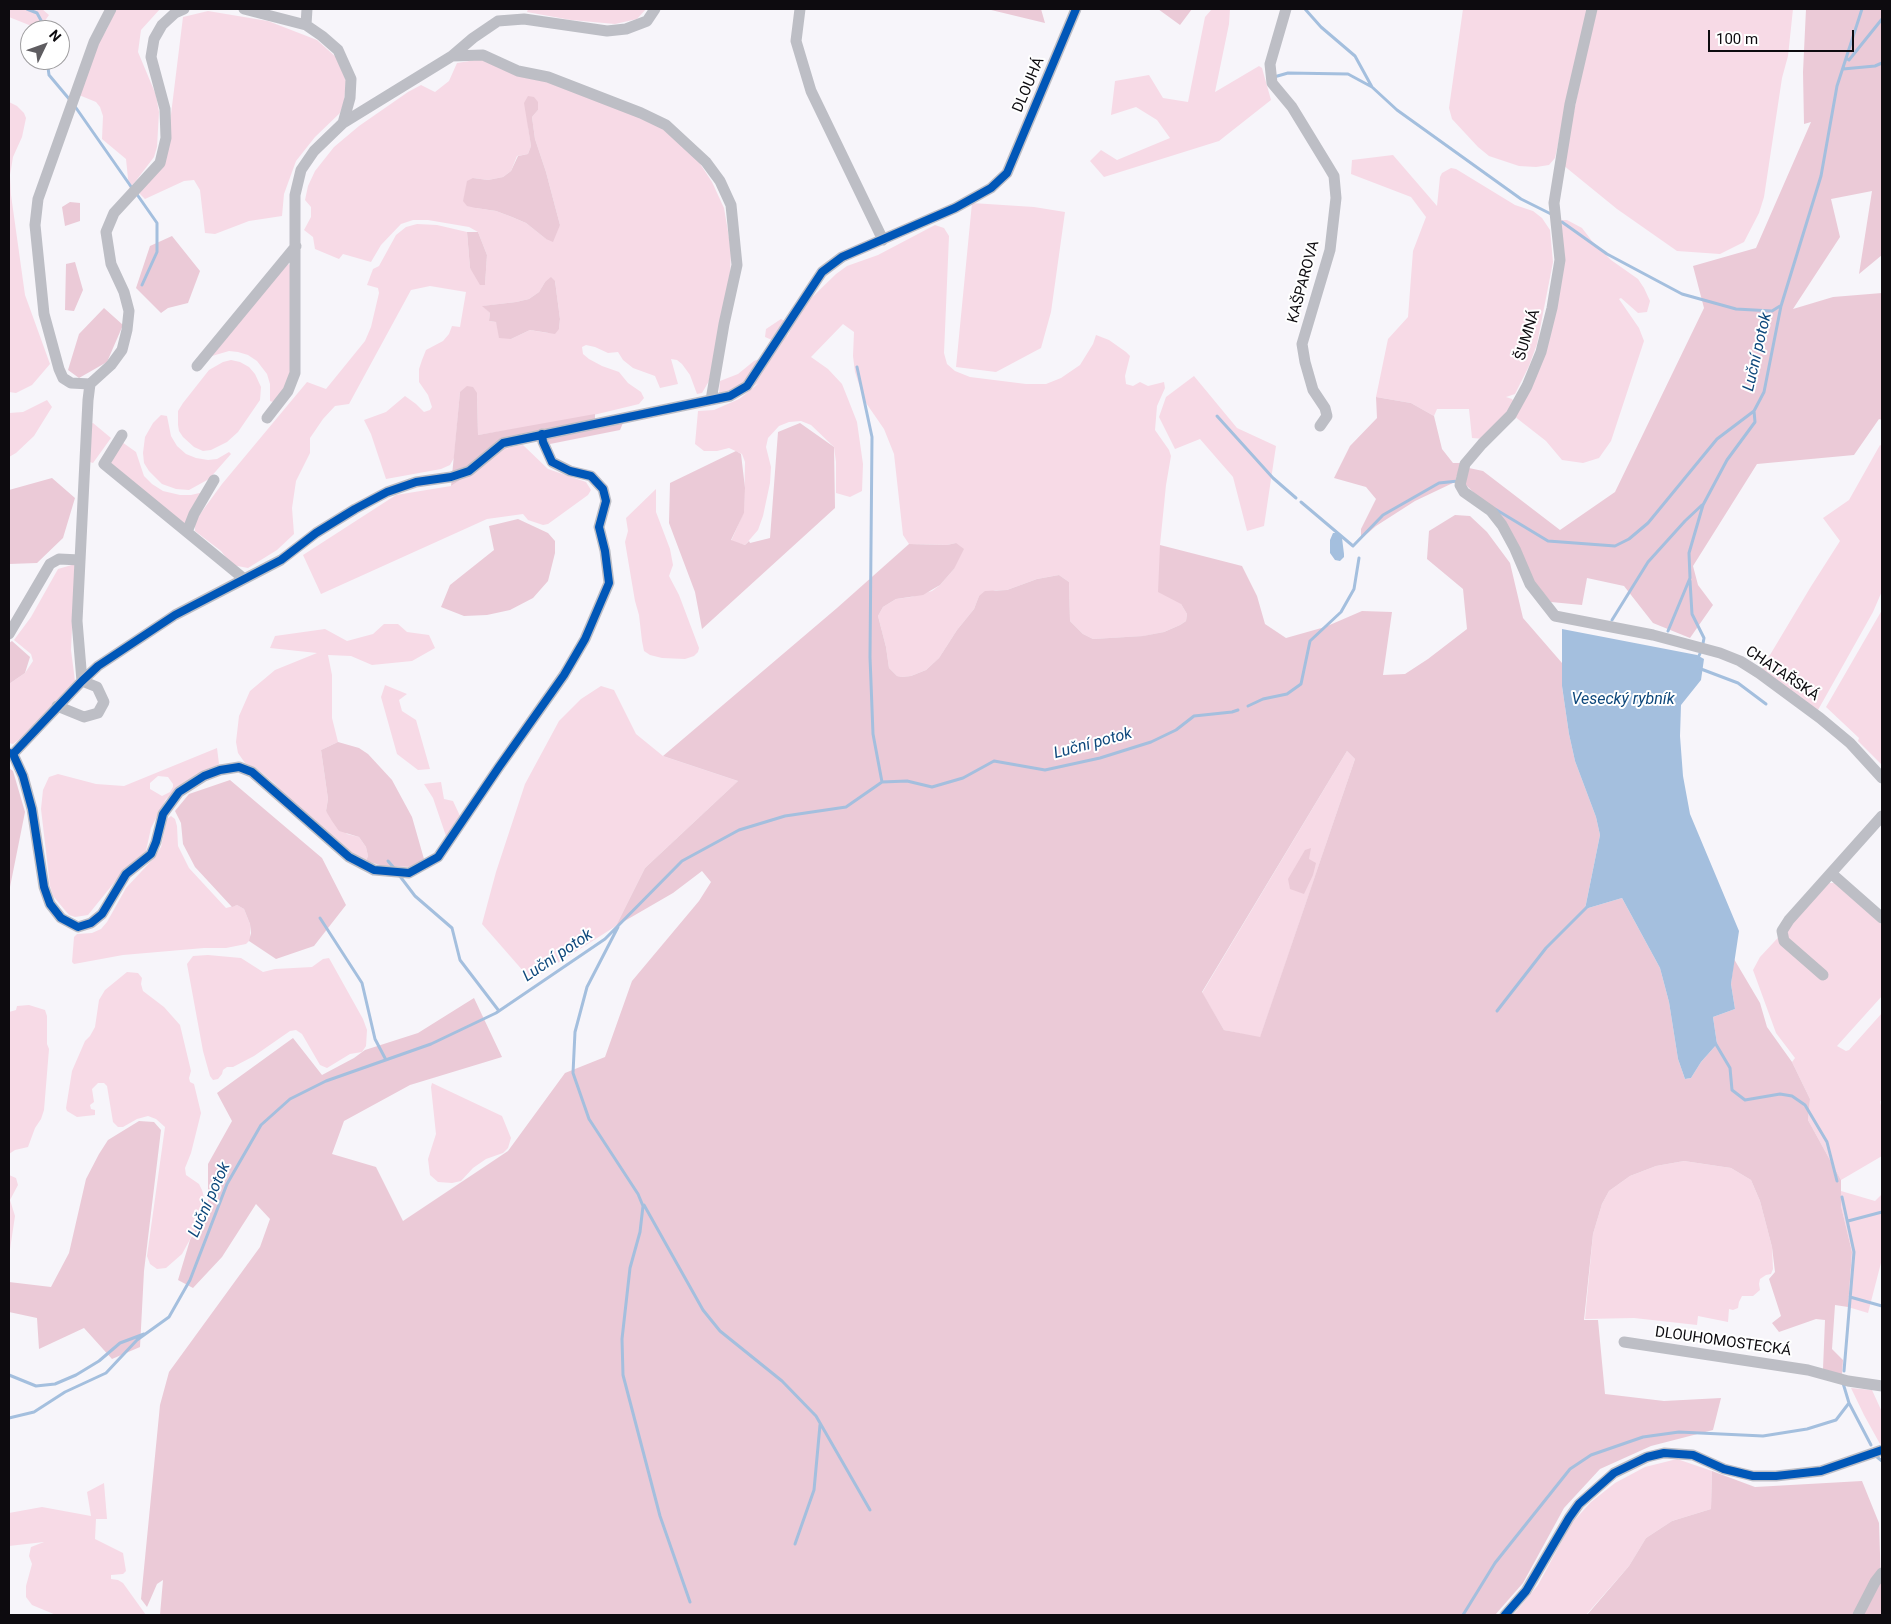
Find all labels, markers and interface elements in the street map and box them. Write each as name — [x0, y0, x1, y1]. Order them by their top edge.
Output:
north arrow — [20, 20, 70, 70]
scale bar — [1711, 20, 1857, 52]
text: N — [46, 27, 65, 45]
text: 100 m — [1716, 30, 1758, 48]
street label: DLOUHÁ — [1009, 55, 1049, 115]
street label: KAŠPAROVA — [1284, 239, 1324, 325]
street label: ŠUMNÁ — [1512, 307, 1544, 363]
water label: Luční potok — [1740, 311, 1776, 393]
street label: CHATAŘSKÁ — [1742, 643, 1822, 705]
water label: Vesecký rybník — [1571, 690, 1675, 710]
water label: Luční potok — [1052, 724, 1134, 764]
water label: Luční potok — [519, 926, 597, 986]
water label: Luční potok — [185, 1159, 235, 1241]
street label: DLOUHOMOSTECKÁ — [1654, 1324, 1792, 1360]

